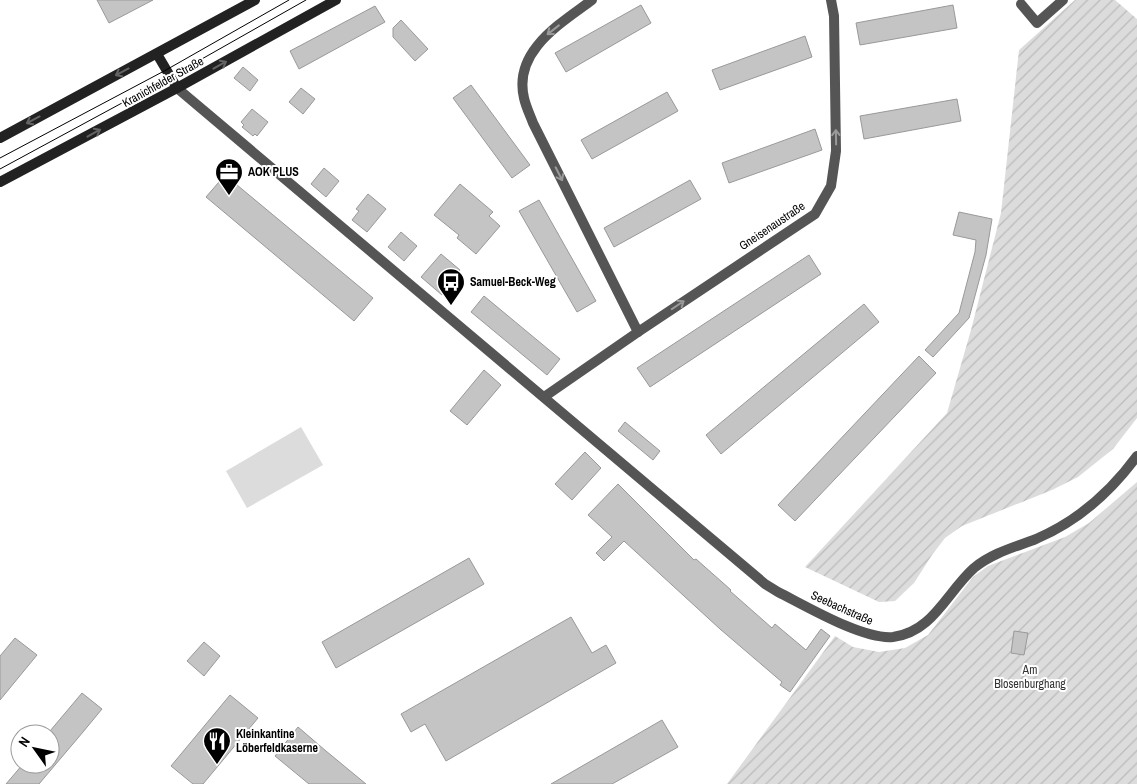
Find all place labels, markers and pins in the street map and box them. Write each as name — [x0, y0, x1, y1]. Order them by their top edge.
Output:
office icon: AOK PLUS — [214, 157, 244, 196]
place label: AOK PLUS — [248, 164, 299, 180]
bus stop icon: Samuel-Beck-Weg — [436, 267, 466, 306]
place label: Samuel-Beck-Weg — [470, 274, 556, 290]
restaurant icon: Kleinkantine Löberfeldkaserne — [202, 726, 232, 765]
place label: Kleinkantine Löberfeldkaserne — [236, 726, 319, 756]

